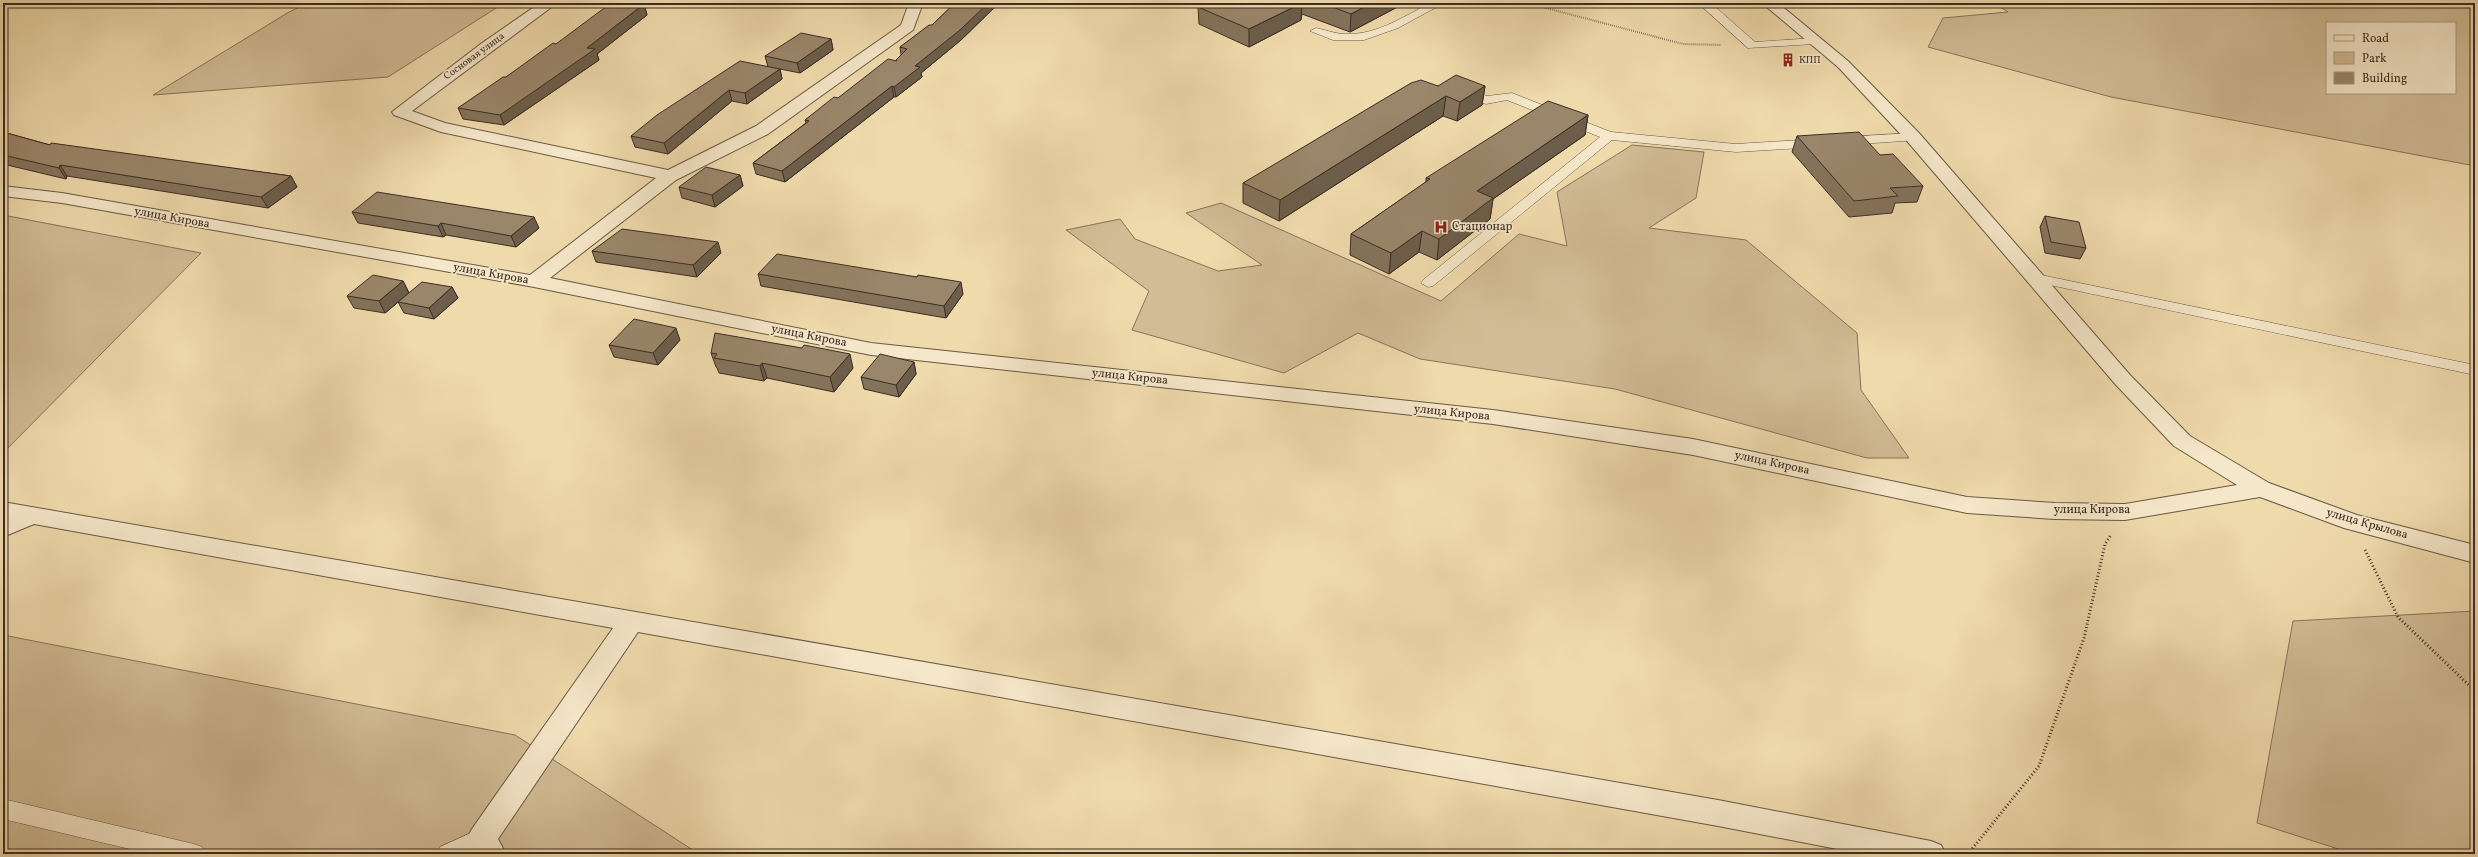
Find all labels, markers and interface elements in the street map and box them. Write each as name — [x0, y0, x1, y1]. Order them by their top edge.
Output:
legend — [2326, 22, 2456, 94]
street label: Сосновая улица — [441, 29, 507, 83]
text: Road — [2362, 31, 2389, 47]
text: Park — [2362, 51, 2387, 67]
building icon: КПП — [1780, 52, 1796, 68]
place label: КПП — [1799, 53, 1821, 67]
text: Building — [2362, 71, 2407, 87]
street label: улица Кирова — [133, 203, 211, 233]
hospital icon: Стационар — [1433, 219, 1449, 235]
place label: Стационар — [1452, 219, 1512, 235]
street label: улица Кирова — [452, 259, 530, 289]
street label: улица Кирова — [770, 321, 848, 351]
street label: улица Кирова — [1091, 365, 1169, 389]
street label: улица Кирова — [1413, 401, 1491, 425]
street label: улица Кирова — [1733, 447, 1811, 479]
street label: улица Кирова — [2054, 502, 2130, 518]
street label: улица Крылова — [2324, 505, 2410, 543]

